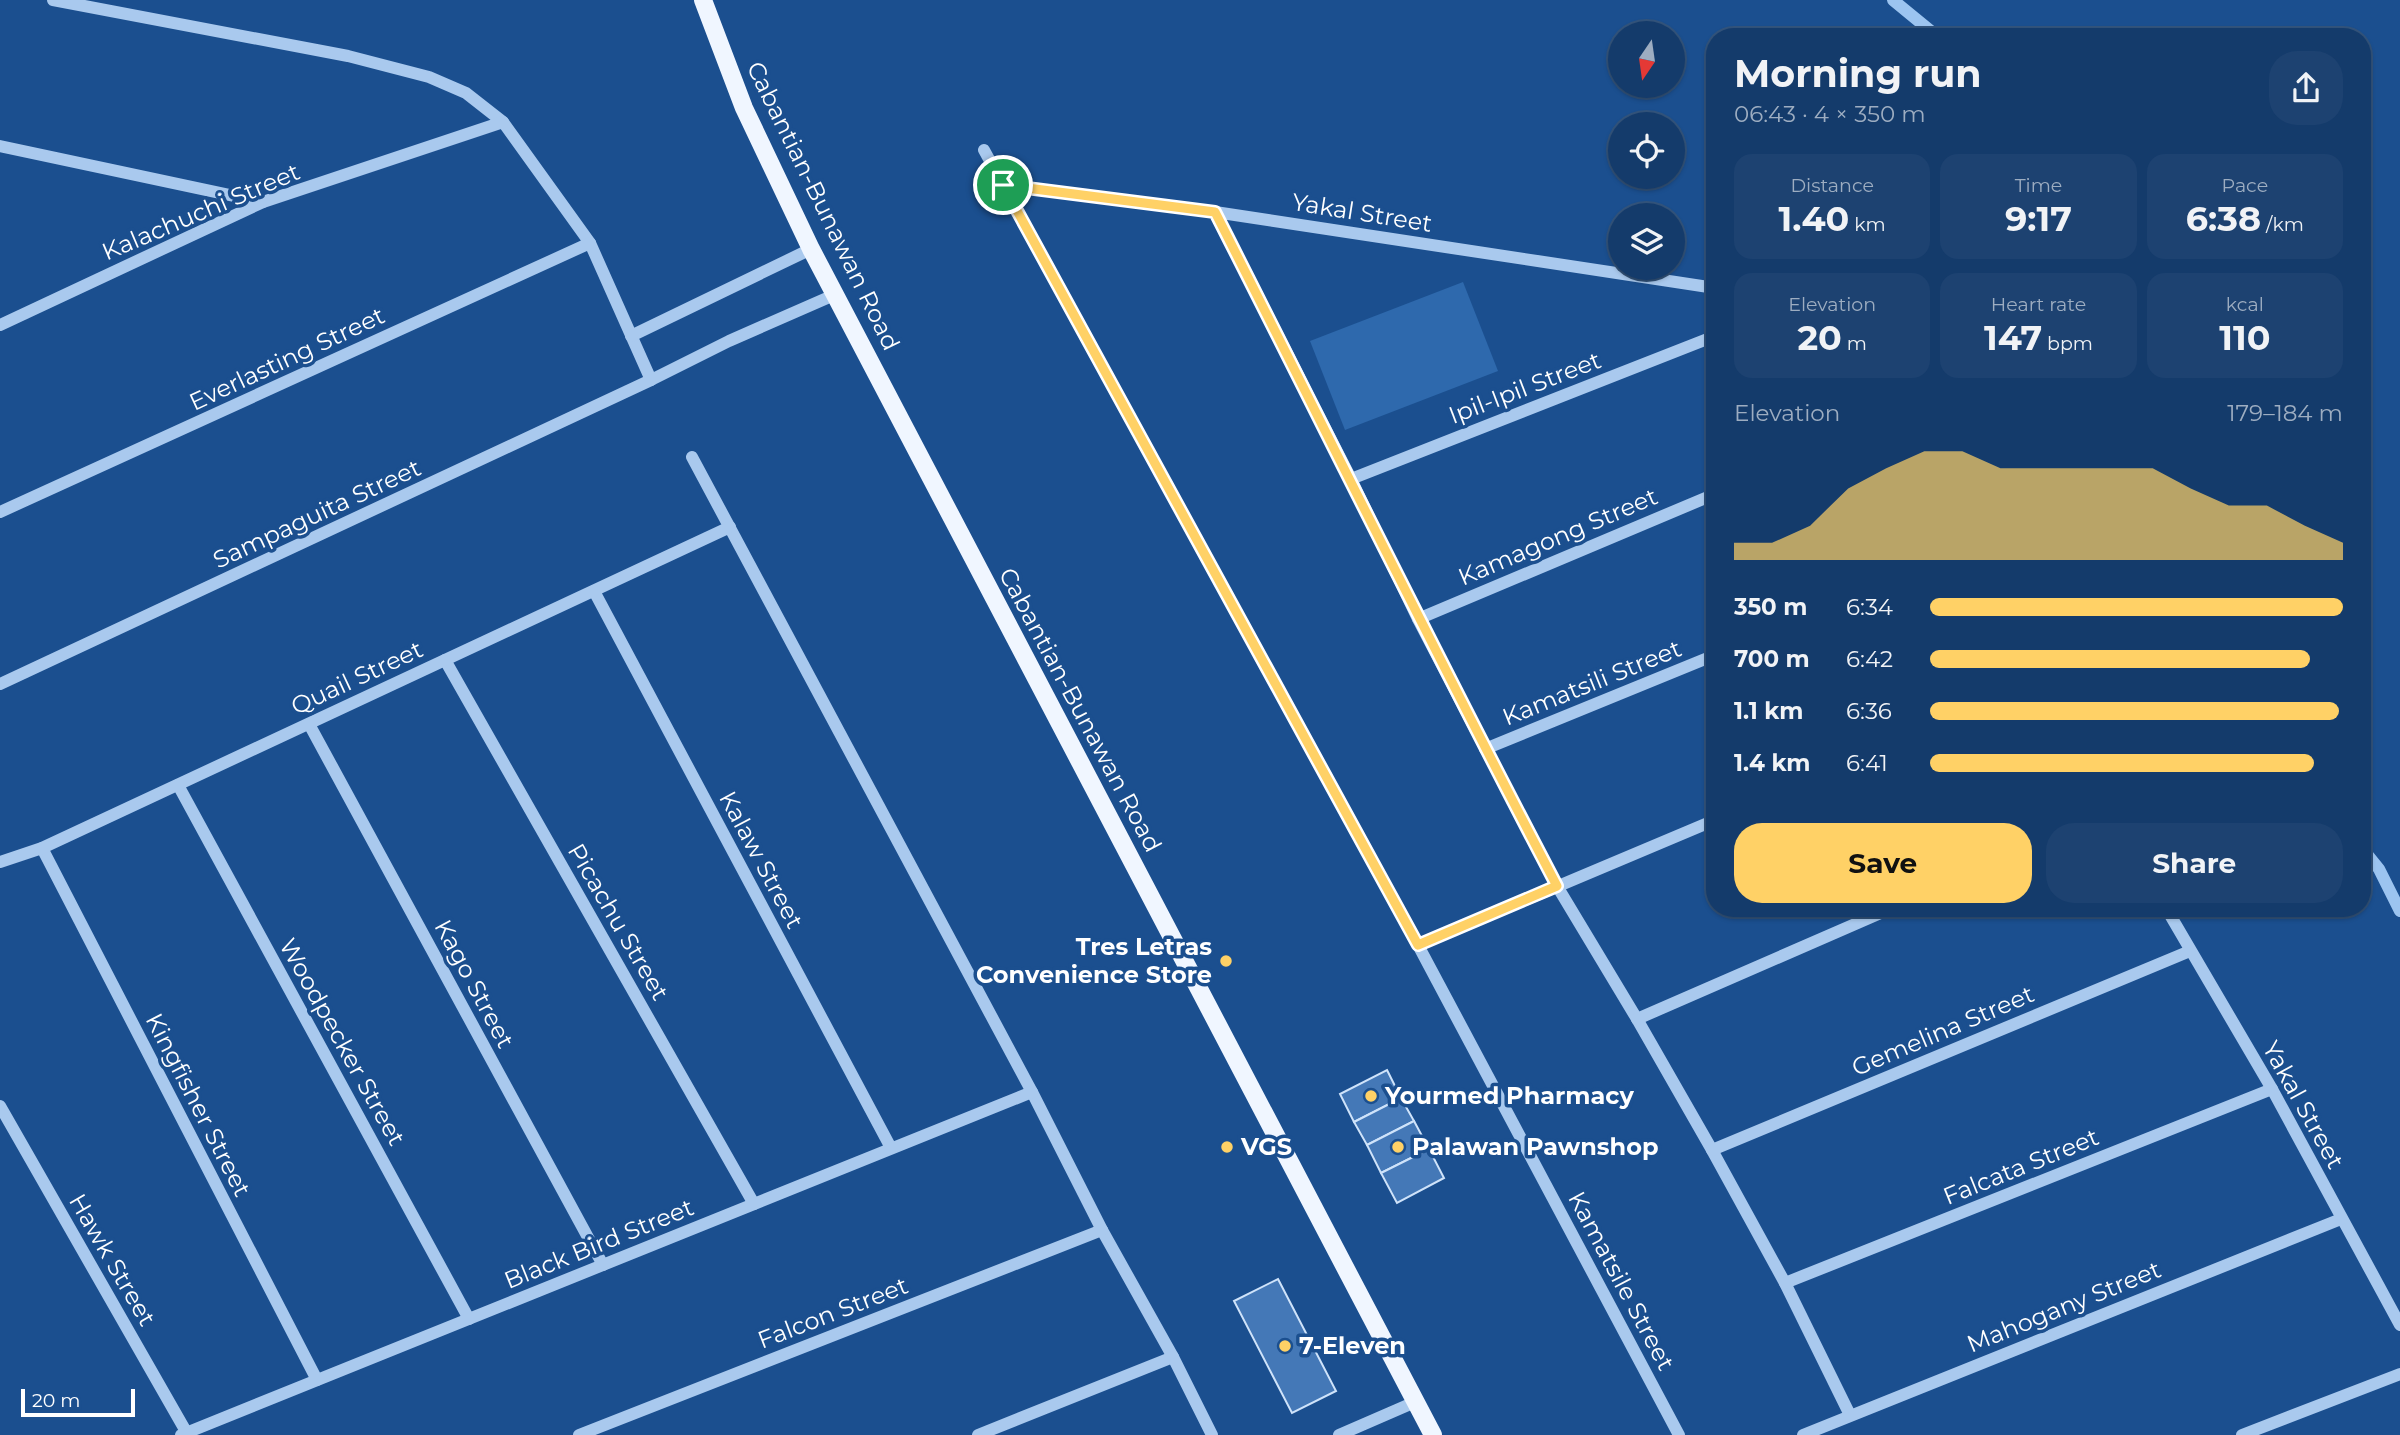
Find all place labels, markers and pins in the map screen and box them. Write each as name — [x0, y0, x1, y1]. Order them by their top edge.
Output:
pin — [973, 155, 1033, 215]
place label: Tres Letras Convenience Store — [976, 932, 1212, 989]
marker: Tres Letras Convenience Store — [1218, 953, 1234, 969]
place label: Yourmed Pharmacy — [1384, 1081, 1635, 1110]
marker: Yourmed Pharmacy — [1363, 1088, 1379, 1104]
place label: VGS — [1240, 1132, 1292, 1161]
place label: Palawan Pawnshop — [1412, 1132, 1659, 1161]
marker: VGS — [1219, 1139, 1235, 1155]
marker: Palawan Pawnshop — [1390, 1139, 1406, 1155]
place label: 7-Eleven — [1299, 1331, 1406, 1360]
marker: 7-Eleven — [1277, 1338, 1293, 1354]

